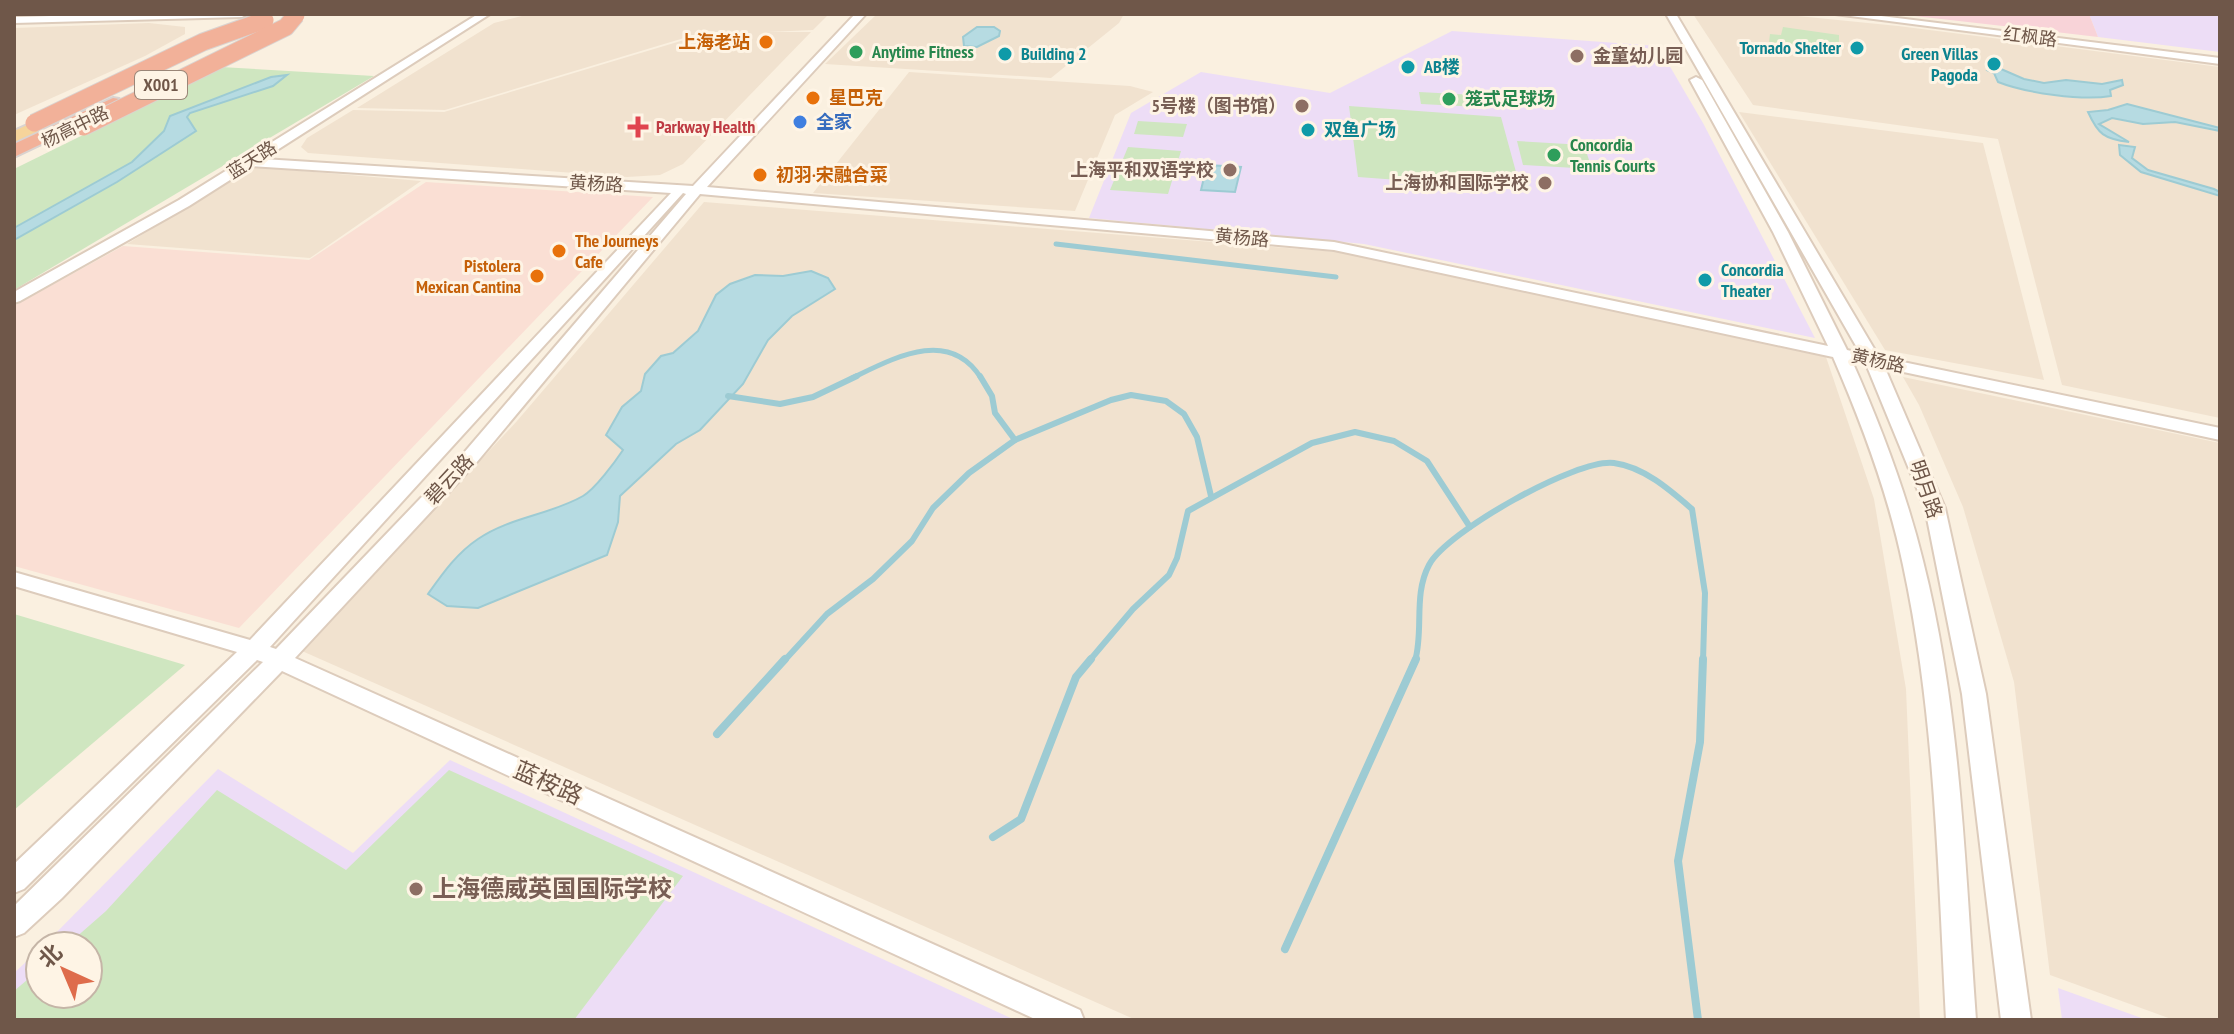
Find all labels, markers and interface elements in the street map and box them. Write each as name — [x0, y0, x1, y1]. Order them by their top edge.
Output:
street label: 红枫路 — [2002, 22, 2058, 51]
place label: 上海老站 — [678, 30, 750, 53]
marker: 上海老站 — [757, 33, 775, 51]
place label: Tornado Shelter — [1740, 36, 1842, 59]
marker: Tornado Shelter — [1848, 39, 1866, 57]
place label: Anytime Fitness — [871, 40, 974, 63]
place label: Building 2 — [1021, 42, 1087, 65]
place label: Green Villas Pagoda — [1901, 42, 1978, 86]
marker: Anytime Fitness — [847, 43, 865, 61]
place label: 金童幼儿园 — [1593, 44, 1683, 67]
marker: Building 2 — [996, 45, 1014, 63]
marker: 金童幼儿园 — [1568, 47, 1586, 65]
place label: AB楼 — [1423, 55, 1460, 78]
marker: Green Villas Pagoda — [1985, 55, 2003, 73]
marker: AB楼 — [1399, 58, 1417, 76]
road number: X001 — [135, 71, 187, 99]
place label: 星巴克 — [829, 86, 883, 109]
place label: 笼式足球场 — [1465, 87, 1555, 110]
marker: 星巴克 — [804, 89, 822, 107]
marker: 笼式足球场 — [1440, 90, 1458, 108]
place label: 5号楼（图书馆） — [1151, 94, 1286, 117]
marker: 5号楼（图书馆） — [1293, 97, 1311, 115]
street label: 杨高中路 — [37, 100, 112, 153]
place label: 全家 — [816, 110, 852, 133]
marker: 全家 — [791, 113, 809, 131]
place label: Parkway Health — [656, 115, 755, 138]
marker: Parkway Health — [627, 116, 649, 138]
place label: 双鱼广场 — [1324, 118, 1396, 141]
marker: 双鱼广场 — [1299, 121, 1317, 139]
place label: Concordia Tennis Courts — [1570, 133, 1655, 177]
street label: 蓝天路 — [223, 136, 281, 184]
marker: Concordia Tennis Courts — [1545, 146, 1563, 164]
place label: 上海平和双语学校 — [1070, 158, 1214, 181]
marker: 上海平和双语学校 — [1221, 161, 1239, 179]
place label: 初羽·宋融合菜 — [776, 163, 888, 186]
marker: 初羽·宋融合菜 — [751, 166, 769, 184]
street label: 黄杨路 — [568, 171, 624, 196]
place label: 上海协和国际学校 — [1385, 171, 1529, 194]
marker: 上海协和国际学校 — [1536, 174, 1554, 192]
street label: 黄杨路 — [1214, 224, 1270, 251]
place label: The Journeys Cafe — [575, 229, 659, 273]
marker: The Journeys Cafe — [550, 242, 568, 260]
place label: Pistolera Mexican Cantina — [416, 254, 521, 298]
place label: Concordia Theater — [1721, 258, 1784, 302]
marker: Pistolera Mexican Cantina — [528, 267, 546, 285]
marker: Concordia Theater — [1696, 271, 1714, 289]
street label: 黄杨路 — [1849, 344, 1907, 377]
street label: 碧云路 — [419, 448, 479, 510]
street label: 明月路 — [1904, 456, 1948, 522]
street label: 蓝桉路 — [509, 754, 587, 811]
place label: 上海德威英国国际学校 — [432, 873, 672, 904]
marker: 上海德威英国国际学校 — [407, 880, 425, 898]
north arrow — [24, 930, 104, 1010]
text: 北 — [32, 938, 68, 973]

